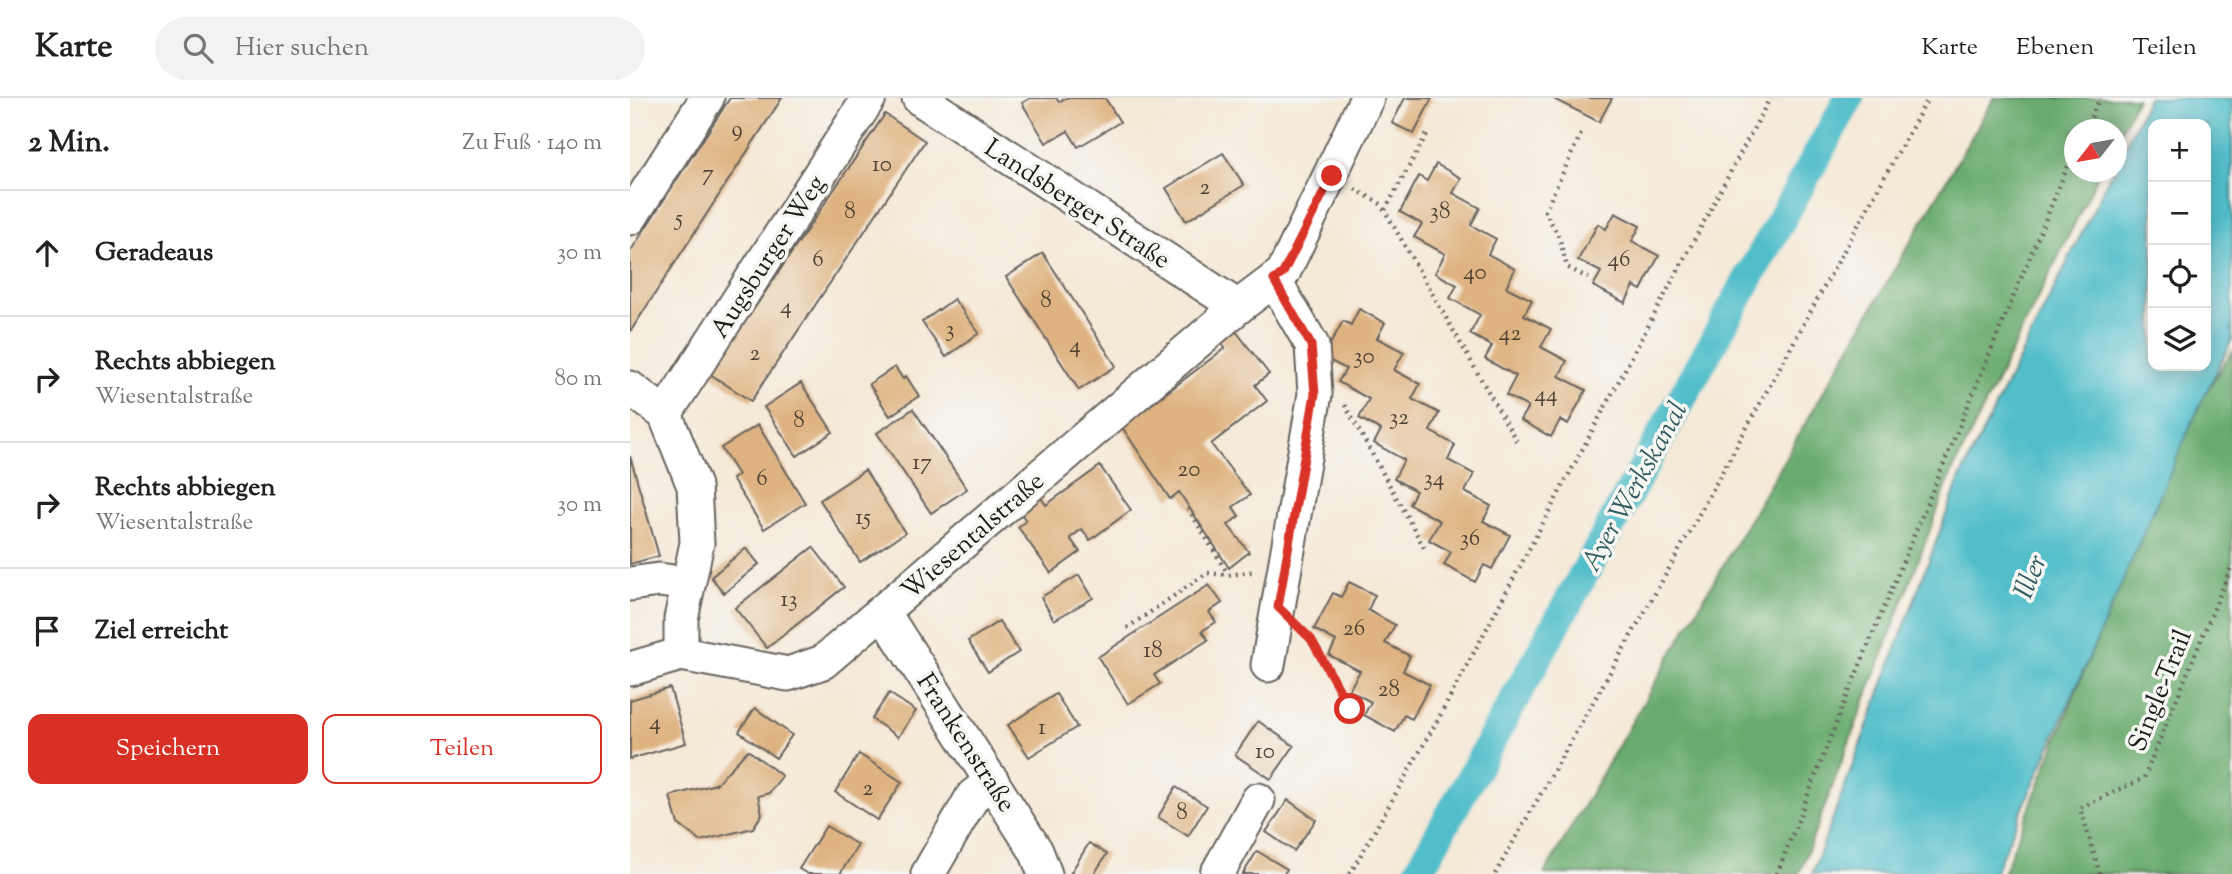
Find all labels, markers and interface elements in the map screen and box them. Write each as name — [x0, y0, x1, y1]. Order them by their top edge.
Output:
search box — [155, 17, 645, 80]
text: Karte — [35, 24, 113, 72]
icon: search — [179, 29, 217, 67]
text: Hier suchen — [235, 30, 369, 67]
text: Karte — [1921, 31, 1978, 65]
text: Ebenen — [2016, 31, 2094, 65]
text: Teilen — [2132, 31, 2197, 65]
house number: 9 — [731, 114, 743, 147]
north arrow — [2064, 119, 2127, 182]
map controls — [2148, 119, 2211, 371]
button: + — [2148, 119, 2211, 182]
text: 2 Min. — [28, 122, 110, 165]
text: Zu Fuß · 140 m — [462, 127, 602, 160]
street label: Landsberger Straße — [976, 131, 1177, 279]
house number: 10 — [872, 149, 892, 182]
house number: 7 — [702, 158, 714, 191]
route end — [1316, 160, 1347, 191]
street label: Augsburger Weg — [702, 168, 836, 346]
house number: 2 — [1200, 172, 1211, 205]
button: − — [2148, 182, 2211, 245]
house number: 8 — [844, 196, 856, 229]
house number: 38 — [1430, 196, 1450, 229]
house number: 5 — [673, 203, 683, 236]
icon: ahead — [28, 234, 66, 272]
text: Geradeaus — [95, 235, 213, 272]
text: 30 m — [557, 237, 602, 270]
house number: 6 — [812, 244, 824, 277]
house number: 46 — [1608, 244, 1630, 277]
button: locate — [2148, 245, 2211, 308]
house number: 40 — [1463, 257, 1487, 290]
house number: 8 — [1040, 285, 1052, 318]
house number: 4 — [780, 291, 792, 324]
button: layers — [2148, 308, 2211, 371]
house number: 3 — [945, 314, 955, 347]
house number: 42 — [1499, 318, 1521, 351]
house number: 4 — [1069, 330, 1081, 363]
house number: 2 — [750, 338, 761, 371]
house number: 30 — [1353, 341, 1375, 374]
text: Rechts abbiegen — [95, 344, 276, 381]
icon: right — [28, 360, 66, 398]
text: 80 m — [554, 363, 602, 396]
house number: 44 — [1534, 379, 1558, 412]
text: Wiesentalstraße — [95, 381, 253, 414]
water label: Ayer Werkskanal — [1572, 395, 1699, 580]
house number: 32 — [1389, 402, 1409, 435]
house number: 8 — [793, 405, 805, 438]
house number: 17 — [912, 447, 932, 480]
house number: 20 — [1178, 454, 1200, 487]
house number: 6 — [756, 463, 768, 496]
house number: 34 — [1424, 463, 1444, 496]
street label: Wiesentalstraße — [894, 464, 1053, 610]
text: Rechts abbiegen — [95, 470, 276, 507]
icon: right — [28, 486, 66, 524]
text: 30 m — [557, 489, 602, 522]
house number: 15 — [855, 502, 871, 535]
text: Wiesentalstraße — [95, 507, 253, 540]
house number: 36 — [1460, 523, 1480, 556]
water label: Iller — [2005, 549, 2059, 605]
house number: 13 — [780, 584, 798, 617]
icon: arrive — [28, 612, 66, 650]
text: Ziel erreicht — [95, 613, 228, 650]
house number: 26 — [1343, 613, 1365, 646]
street label: Single-Trail — [2120, 624, 2203, 758]
house number: 18 — [1143, 635, 1163, 668]
street label: Frankenstraße — [906, 667, 1024, 820]
house number: 28 — [1378, 674, 1400, 707]
route start — [1334, 693, 1365, 724]
house number: 4 — [649, 707, 661, 740]
house number: 1 — [1038, 712, 1046, 745]
button: Speichern — [28, 714, 308, 784]
button: Teilen — [322, 714, 602, 784]
house number: 10 — [1255, 736, 1275, 769]
house number: 2 — [863, 773, 874, 806]
house number: 8 — [1176, 797, 1188, 830]

